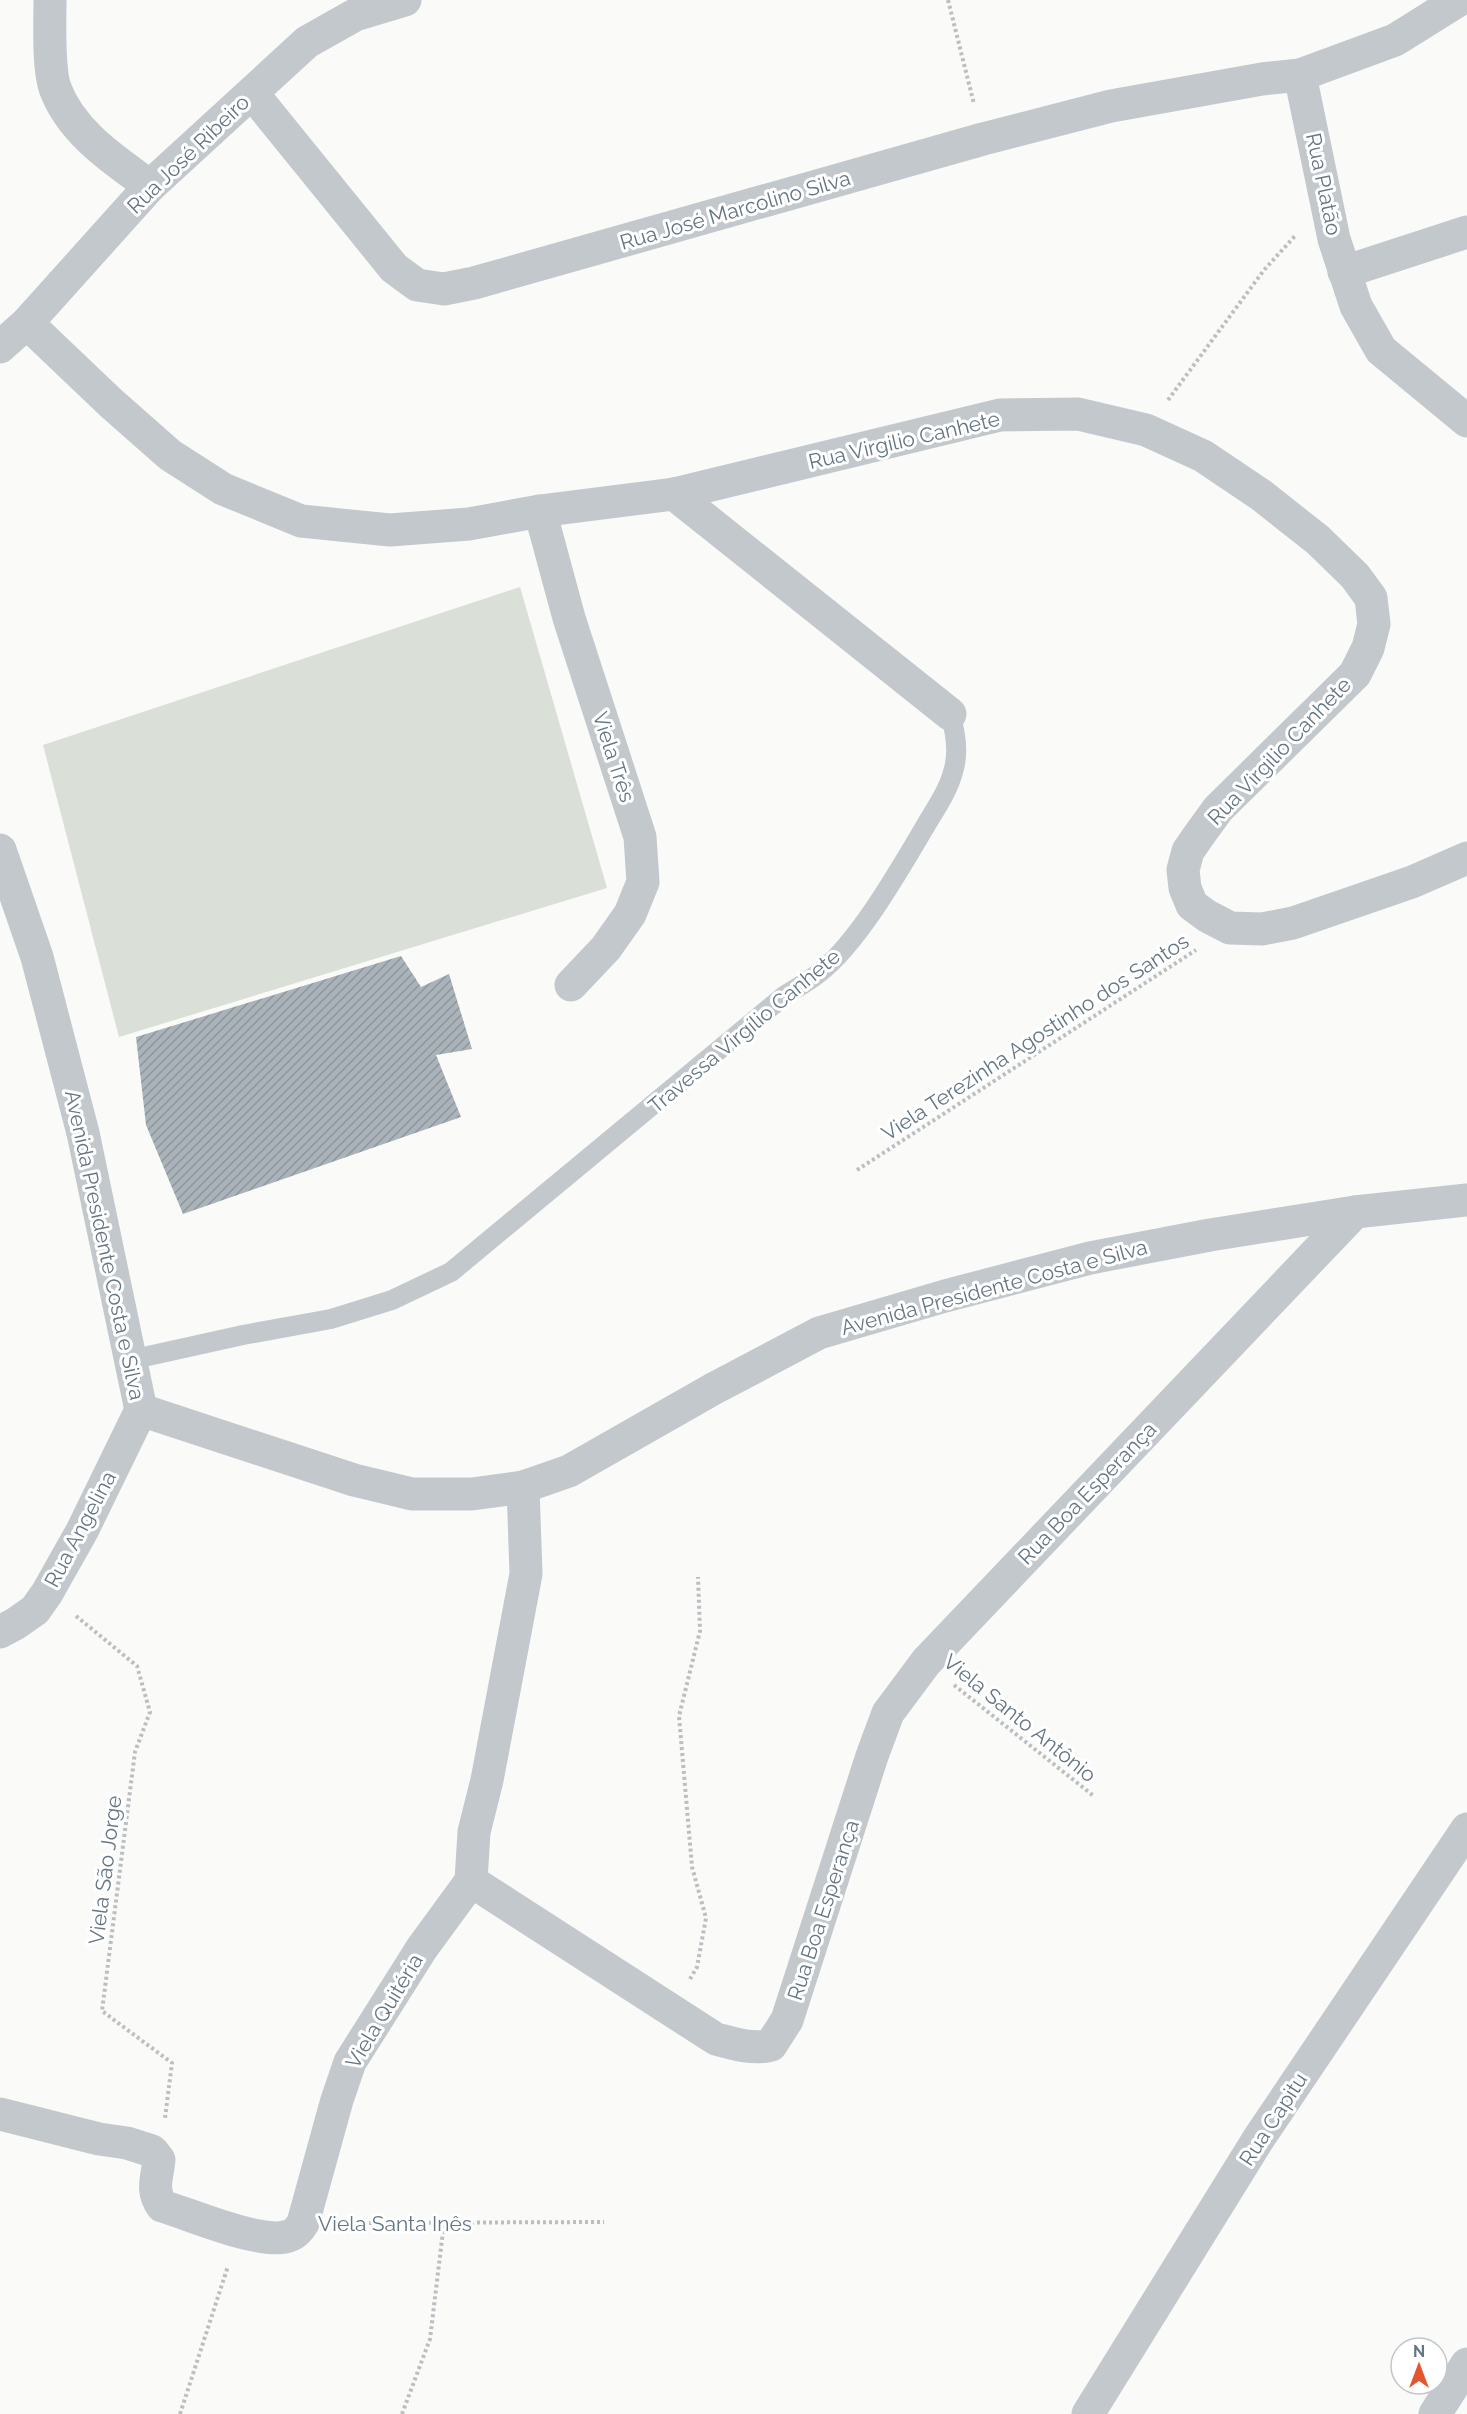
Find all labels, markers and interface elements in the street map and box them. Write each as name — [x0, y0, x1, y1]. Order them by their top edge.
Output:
street label: Rua José Ribeiro — [122, 89, 254, 219]
street label: Rua Platão — [1301, 131, 1347, 237]
street label: Rua José Marcolino Silva — [617, 165, 853, 255]
street label: Rua Virgilio Canhete — [806, 406, 1002, 474]
street label: Rua Virgilio Canhete — [1202, 672, 1356, 830]
street label: Viela Três — [588, 709, 640, 805]
street label: Viela Terezinha Agostinho dos Santos — [877, 928, 1193, 1146]
street label: Travessa Virgílio Canhete — [643, 944, 845, 1118]
street label: Avenida Presidente Costa e Silva — [60, 1088, 150, 1402]
street label: Avenida Presidente Costa e Silva — [838, 1234, 1150, 1340]
street label: Rua Boa Esperança — [1013, 1417, 1161, 1569]
street label: Rua Angelina — [39, 1467, 121, 1591]
street label: Viela Santo Antônio — [939, 1649, 1101, 1787]
street label: Viela São Jorge — [83, 1794, 127, 1946]
street label: Rua Boa Esperança — [782, 1817, 864, 2003]
street label: Viela Quitéria — [340, 1949, 428, 2073]
street label: Rua Capitu — [1234, 2068, 1312, 2170]
street label: Viela Santa Inês — [318, 2211, 472, 2236]
north arrow — [1389, 2336, 1449, 2396]
text: N — [1413, 2342, 1425, 2361]

